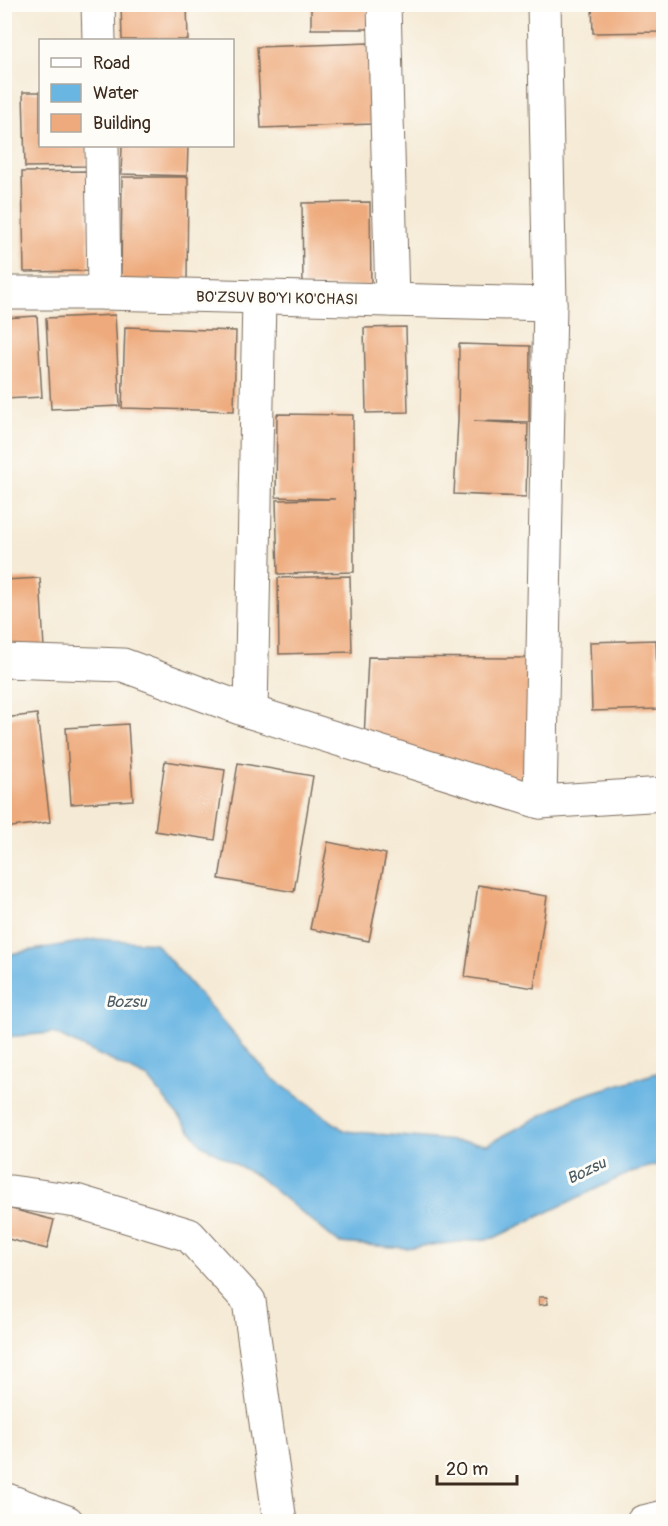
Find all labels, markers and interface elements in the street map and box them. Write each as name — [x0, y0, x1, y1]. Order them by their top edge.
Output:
legend — [39, 39, 234, 147]
text: Road — [93, 52, 130, 75]
text: Water — [93, 82, 139, 105]
text: Building — [93, 112, 151, 135]
street label: BO'ZSUV BO'YI KO'CHASI — [196, 288, 358, 309]
water label: Bozsu — [106, 992, 147, 1012]
water label: Bozsu — [564, 1153, 610, 1189]
scale bar — [437, 1448, 516, 1486]
text: 20 m — [446, 1458, 488, 1481]

